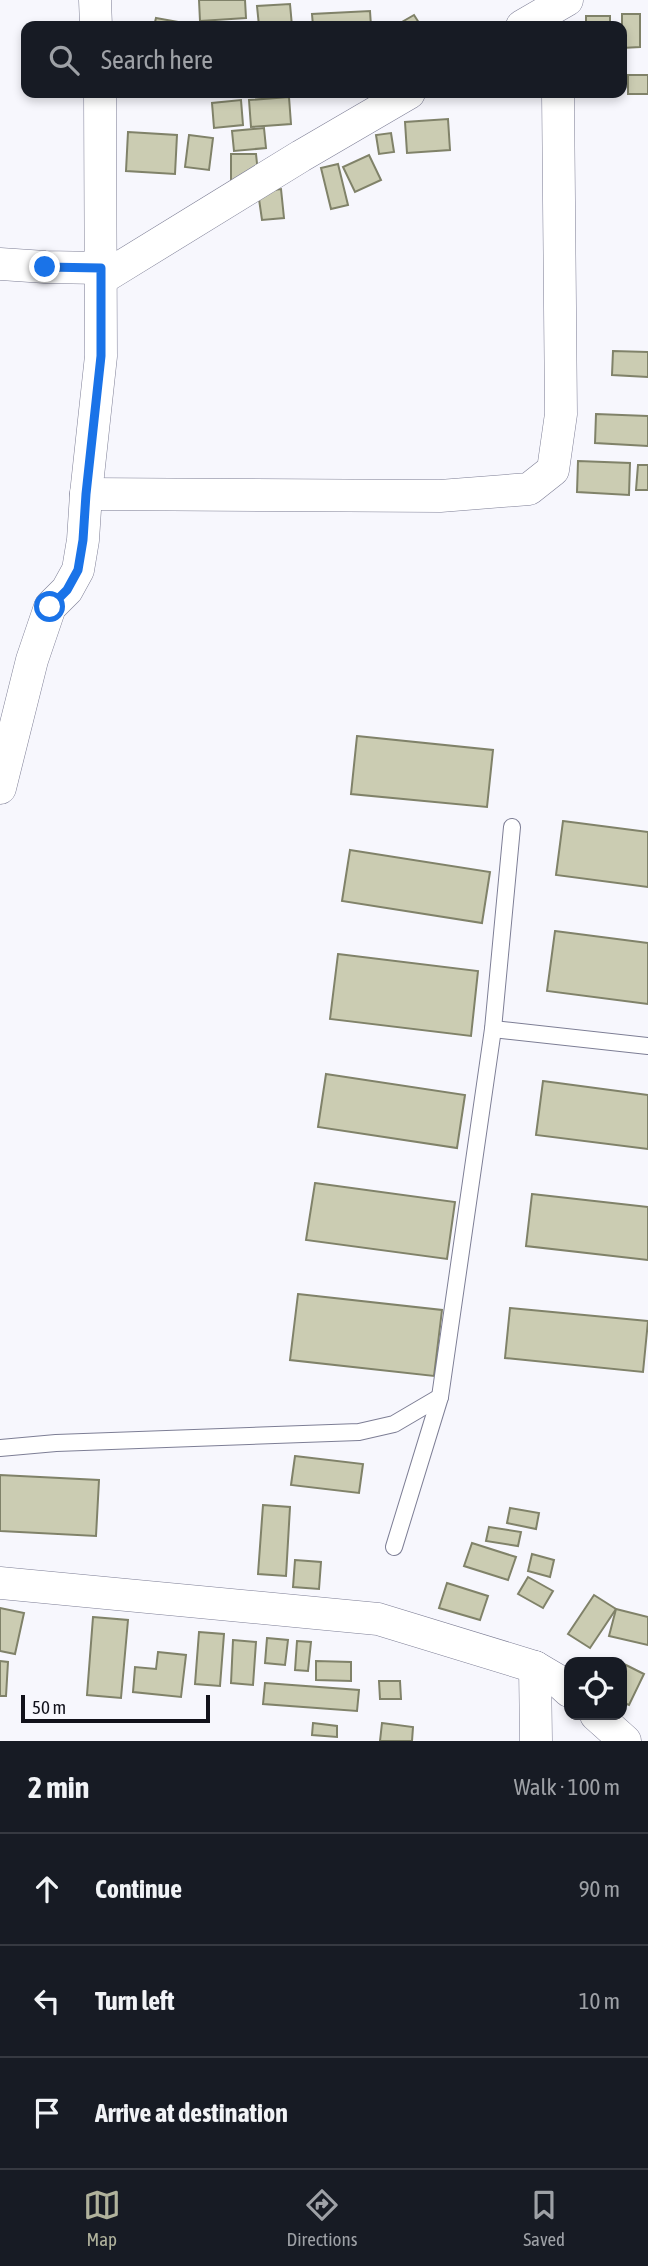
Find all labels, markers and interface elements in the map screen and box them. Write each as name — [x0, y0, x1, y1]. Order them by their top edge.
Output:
search box — [21, 21, 627, 98]
icon: search — [45, 41, 83, 79]
text: Search here — [101, 45, 213, 75]
route end — [29, 251, 60, 282]
route start — [34, 591, 65, 622]
map controls — [564, 1657, 627, 1720]
button: locate — [564, 1657, 627, 1720]
scale bar — [21, 1692, 210, 1724]
text: 50 m — [32, 1696, 66, 1718]
text: 2 min — [28, 1770, 89, 1804]
text: Walk · 100 m — [514, 1774, 620, 1800]
icon: ahead — [28, 1870, 66, 1908]
text: Continue — [95, 1874, 182, 1904]
text: 90 m — [579, 1876, 620, 1902]
icon: left — [28, 1982, 66, 2020]
text: Turn left — [95, 1986, 175, 2016]
text: 10 m — [579, 1988, 620, 2014]
icon: arrive — [28, 2094, 66, 2132]
text: Arrive at destination — [95, 2098, 288, 2128]
tab: Map — [83, 2186, 121, 2250]
tab: Directions — [287, 2186, 357, 2250]
tab: Saved — [523, 2186, 565, 2250]

